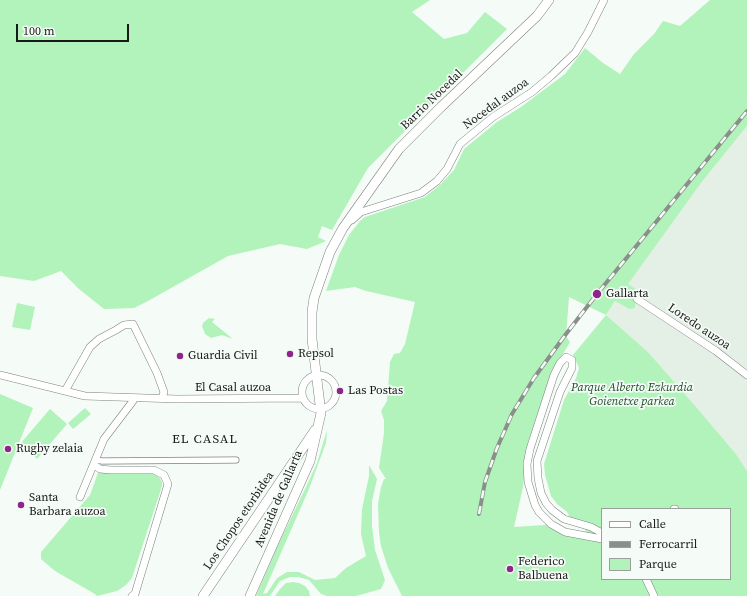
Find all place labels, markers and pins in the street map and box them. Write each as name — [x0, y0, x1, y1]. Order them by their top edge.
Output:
place label: Gallarta — [606, 287, 649, 301]
marker: Gallarta — [591, 288, 603, 300]
place label: Repsol — [298, 347, 334, 361]
place label: Guardia Civil — [188, 349, 258, 363]
marker: Repsol — [285, 349, 295, 359]
marker: Guardia Civil — [175, 351, 185, 361]
place label: Las Postas — [348, 384, 403, 398]
marker: Las Postas — [335, 386, 345, 396]
place label: Rugby zelaia — [16, 442, 83, 456]
marker: Rugby zelaia — [3, 444, 13, 454]
place label: Santa Barbara auzoa — [29, 491, 106, 519]
marker: Santa Barbara auzoa — [16, 500, 26, 510]
place label: Federico Balbuena — [518, 555, 568, 583]
marker: Federico Balbuena — [505, 564, 515, 574]

